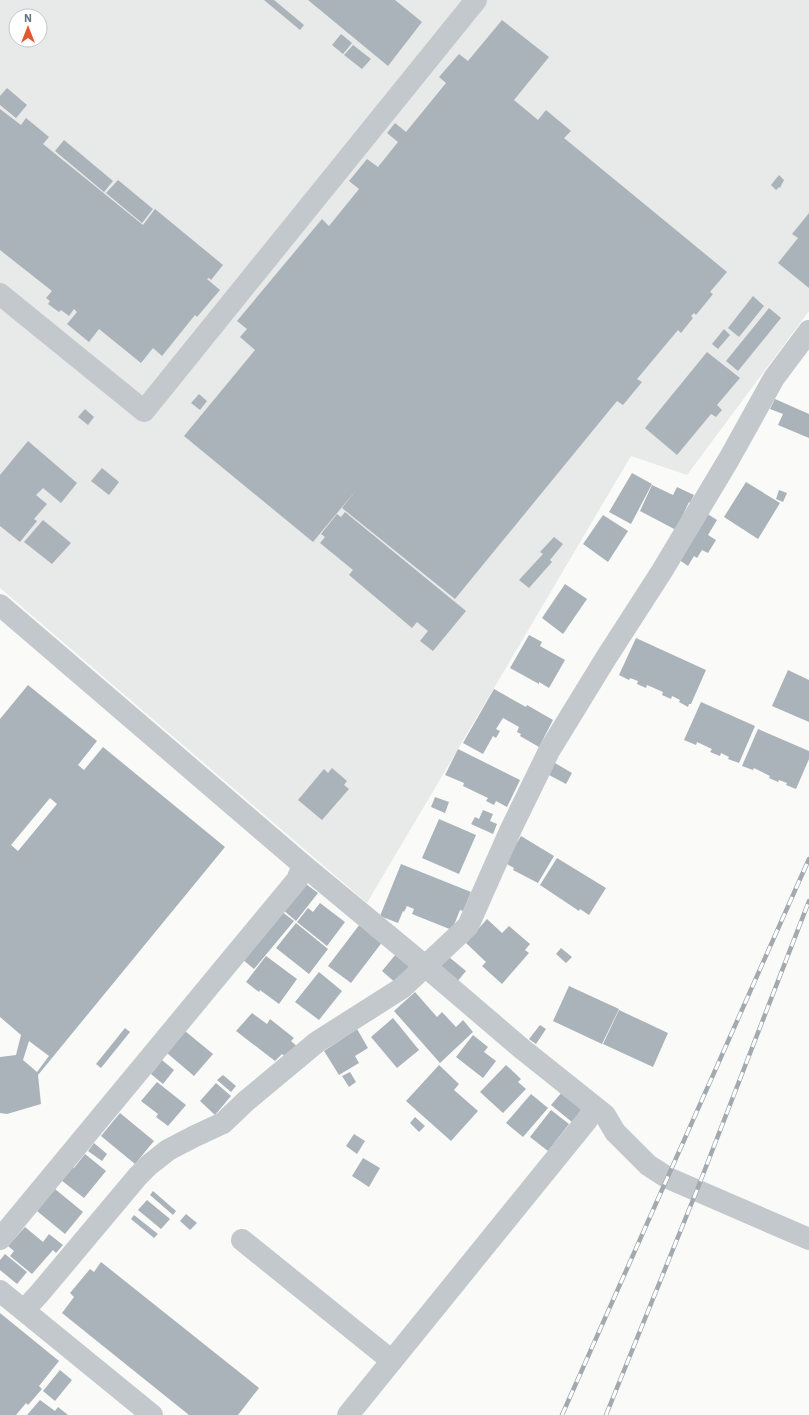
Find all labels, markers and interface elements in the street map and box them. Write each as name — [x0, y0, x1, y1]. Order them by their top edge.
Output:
north arrow — [8, 8, 48, 48]
text: N — [24, 11, 32, 25]

